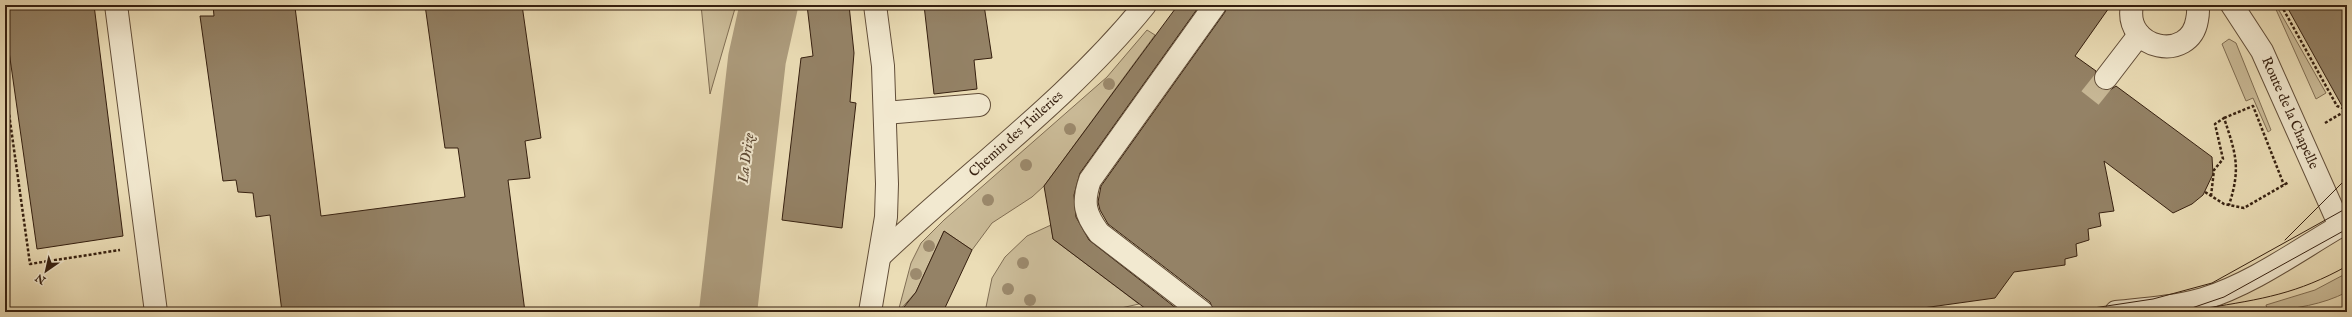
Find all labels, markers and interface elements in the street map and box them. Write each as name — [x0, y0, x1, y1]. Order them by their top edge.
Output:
street label: Route de la Chapelle — [2257, 54, 2323, 172]
street label: Chemin des Tuileries — [965, 87, 1067, 181]
water label: La Drize — [733, 132, 758, 185]
north arrow — [26, 251, 66, 291]
text: N — [33, 270, 50, 287]

